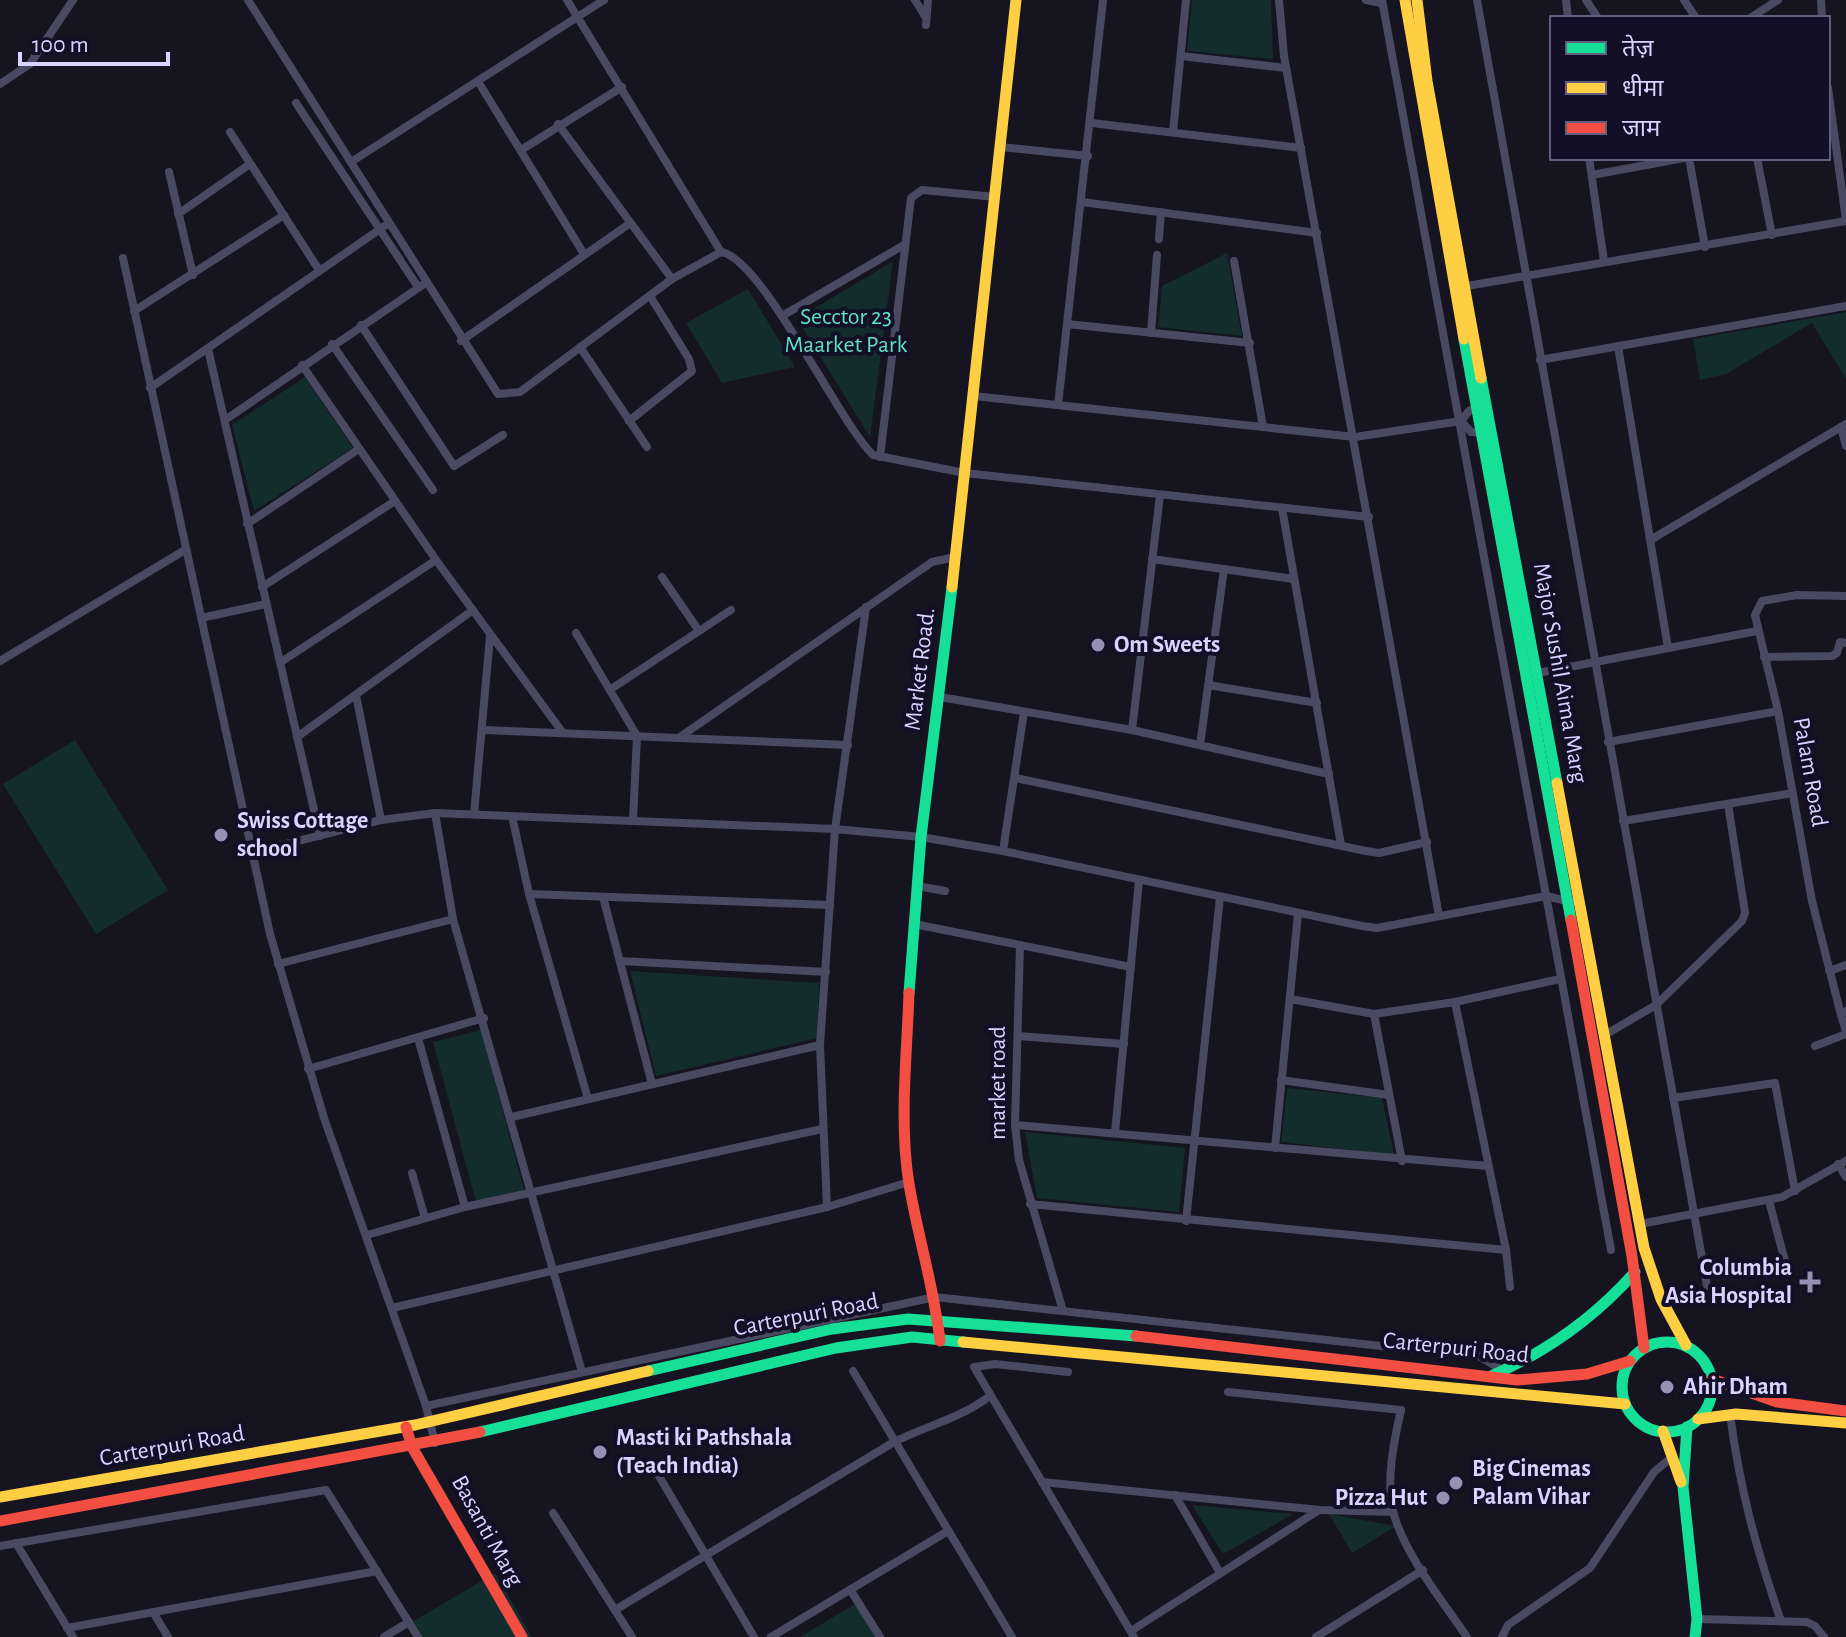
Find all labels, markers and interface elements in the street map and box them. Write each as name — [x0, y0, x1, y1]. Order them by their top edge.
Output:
scale bar — [20, 16, 168, 66]
legend — [1550, 16, 1830, 160]
text: 100 m — [32, 33, 89, 57]
text: तेज़ — [1622, 34, 1655, 61]
text: धीमा — [1622, 74, 1664, 101]
text: जाम — [1622, 117, 1661, 141]
park label: Secctor 23 Maarket Park — [784, 305, 908, 357]
street label: Major Sushil Aima Marg — [1529, 561, 1591, 785]
street label: Market Road. — [901, 606, 939, 732]
place label: Om Sweets — [1114, 633, 1220, 657]
marker: Om Sweets — [1089, 636, 1107, 654]
street label: Palam Road — [1789, 715, 1831, 829]
place label: Swiss Cottage school — [237, 809, 368, 861]
marker: Swiss Cottage school — [212, 826, 230, 844]
street label: market road — [986, 1026, 1010, 1140]
place label: Columbia Asia Hospital — [1665, 1256, 1792, 1308]
marker: Columbia Asia Hospital — [1799, 1271, 1821, 1293]
street label: Carterpuri Road — [732, 1289, 880, 1341]
street label: Carterpuri Road — [1382, 1328, 1530, 1368]
place label: Ahir Dham — [1683, 1375, 1788, 1399]
marker: Ahir Dham — [1658, 1378, 1676, 1396]
street label: Carterpuri Road — [98, 1421, 246, 1471]
place label: Masti ki Pathshala (Teach India) — [616, 1426, 792, 1478]
marker: Masti ki Pathshala (Teach India) — [591, 1443, 609, 1461]
place label: Big Cinemas Palam Vihar — [1472, 1457, 1591, 1509]
street label: Basanti Marg — [447, 1472, 527, 1591]
marker: Big Cinemas Palam Vihar — [1447, 1474, 1465, 1492]
place label: Pizza Hut — [1335, 1486, 1427, 1510]
marker: Pizza Hut — [1434, 1489, 1452, 1507]

